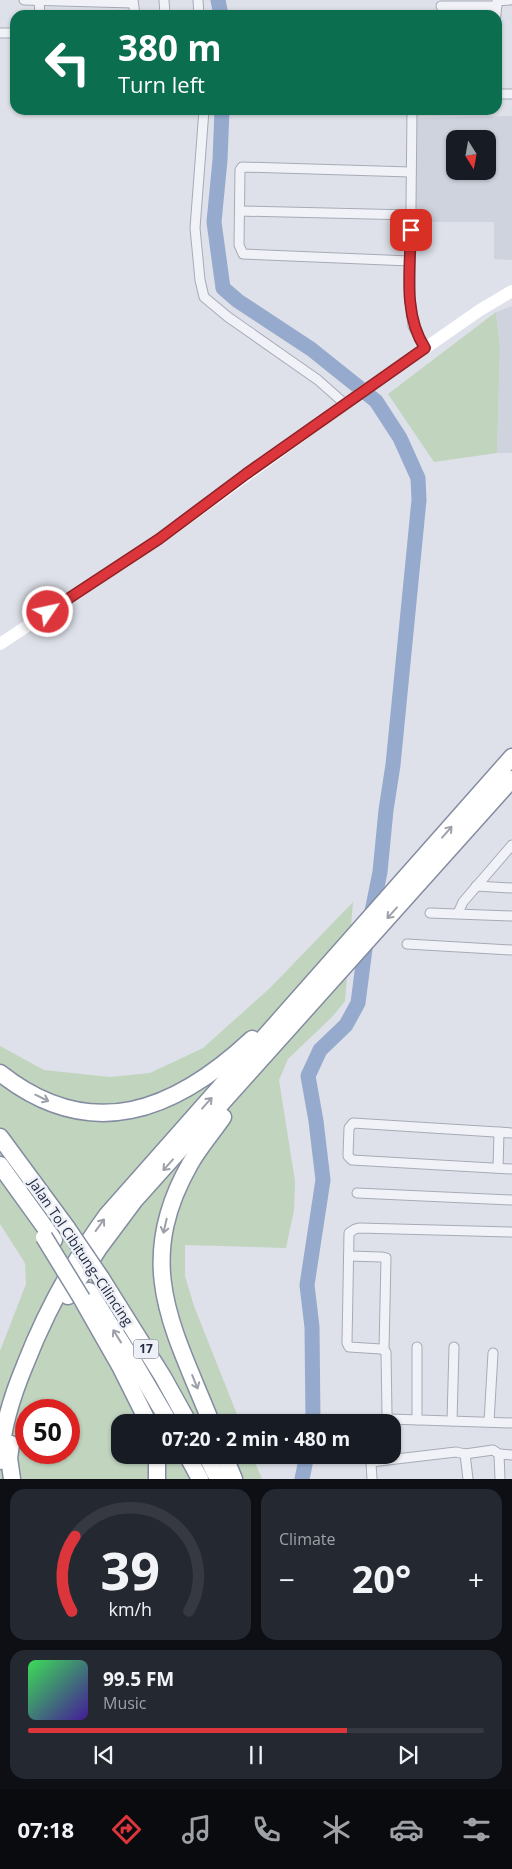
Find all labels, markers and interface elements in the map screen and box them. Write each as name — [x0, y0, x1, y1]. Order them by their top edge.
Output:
text: 380 m — [118, 24, 222, 71]
icon: left — [35, 30, 100, 95]
text: Turn left — [118, 69, 205, 99]
north arrow — [446, 130, 496, 180]
map controls — [446, 130, 496, 180]
pin — [390, 209, 432, 251]
icon: arrive — [397, 216, 425, 244]
position arrow — [21, 585, 73, 637]
one-way arrow — [441, 825, 453, 838]
one-way arrow — [386, 907, 398, 920]
one-way arrow — [34, 1094, 49, 1104]
one-way arrow — [201, 1096, 213, 1109]
one-way arrow — [162, 1158, 174, 1171]
street label: Jalan Tol Cibitung–Cilincing — [24, 1173, 138, 1330]
one-way arrow — [160, 1217, 169, 1233]
one-way arrow — [95, 1218, 105, 1232]
one-way arrow — [112, 1329, 122, 1343]
road number: 17 — [134, 1340, 158, 1358]
one-way arrow — [191, 1374, 200, 1389]
speed limit sign: 50 — [15, 1399, 80, 1464]
text: 07:20 · 2 min · 480 m — [162, 1426, 350, 1452]
text: Climate — [279, 1528, 336, 1550]
text: 39 — [101, 1534, 160, 1605]
text: 20° — [352, 1552, 411, 1604]
text: − — [279, 1560, 295, 1598]
text: + — [468, 1560, 484, 1598]
text: km/h — [109, 1597, 152, 1621]
text: 99.5 FM — [103, 1666, 174, 1692]
text: Music — [103, 1692, 147, 1714]
icon: previous — [90, 1741, 118, 1769]
icon: pause — [242, 1741, 270, 1769]
icon: next — [394, 1741, 422, 1769]
icon: directions — [109, 1812, 144, 1847]
icon: music — [179, 1812, 214, 1847]
icon: phone — [249, 1812, 284, 1847]
icon: climate — [319, 1812, 354, 1847]
icon: car — [389, 1812, 424, 1847]
icon: filters — [459, 1812, 494, 1847]
text: 07:18 — [18, 1814, 74, 1844]

